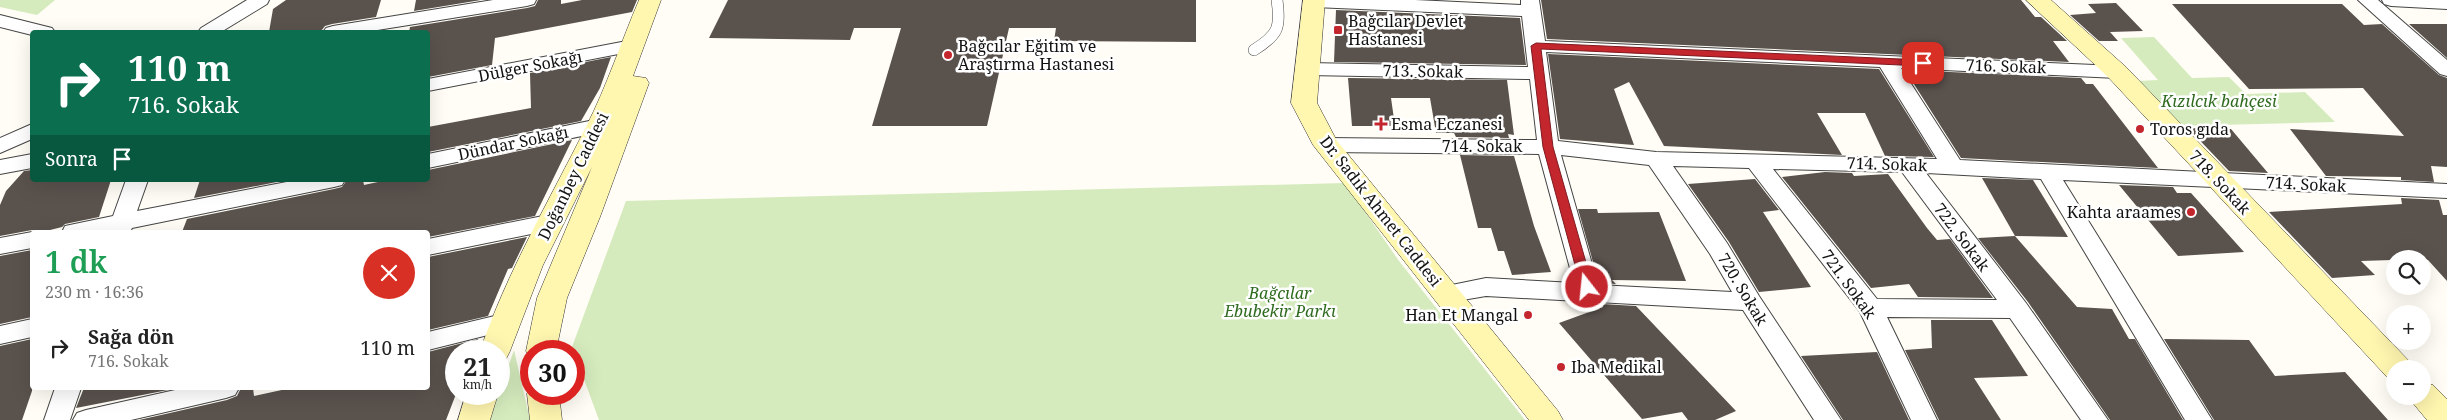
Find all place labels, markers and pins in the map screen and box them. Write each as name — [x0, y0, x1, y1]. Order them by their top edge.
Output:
place label: Bağcılar Devlet Hastanesi — [1348, 10, 1464, 50]
marker: Bağcılar Devlet Hastanesi — [1332, 24, 1344, 36]
place label: Bağcılar Eğitim ve Araştırma Hastanesi — [958, 35, 1114, 75]
pin — [1902, 42, 1944, 84]
marker: Bağcılar Eğitim ve Araştırma Hastanesi — [942, 49, 954, 61]
place label: Esma Eczanesi — [1391, 113, 1503, 135]
marker: Esma Eczanesi — [1375, 118, 1387, 130]
place label: Toros gıda — [2150, 118, 2229, 140]
marker: Toros gıda — [2134, 123, 2146, 135]
place label: Kahta araames — [2067, 201, 2181, 223]
marker: Kahta araames — [2185, 206, 2197, 218]
place label: Han Et Mangal — [1405, 304, 1518, 326]
marker: Han Et Mangal — [1522, 309, 1534, 321]
place label: Iba Medikal — [1571, 356, 1662, 378]
marker: Iba Medikal — [1555, 361, 1567, 373]

